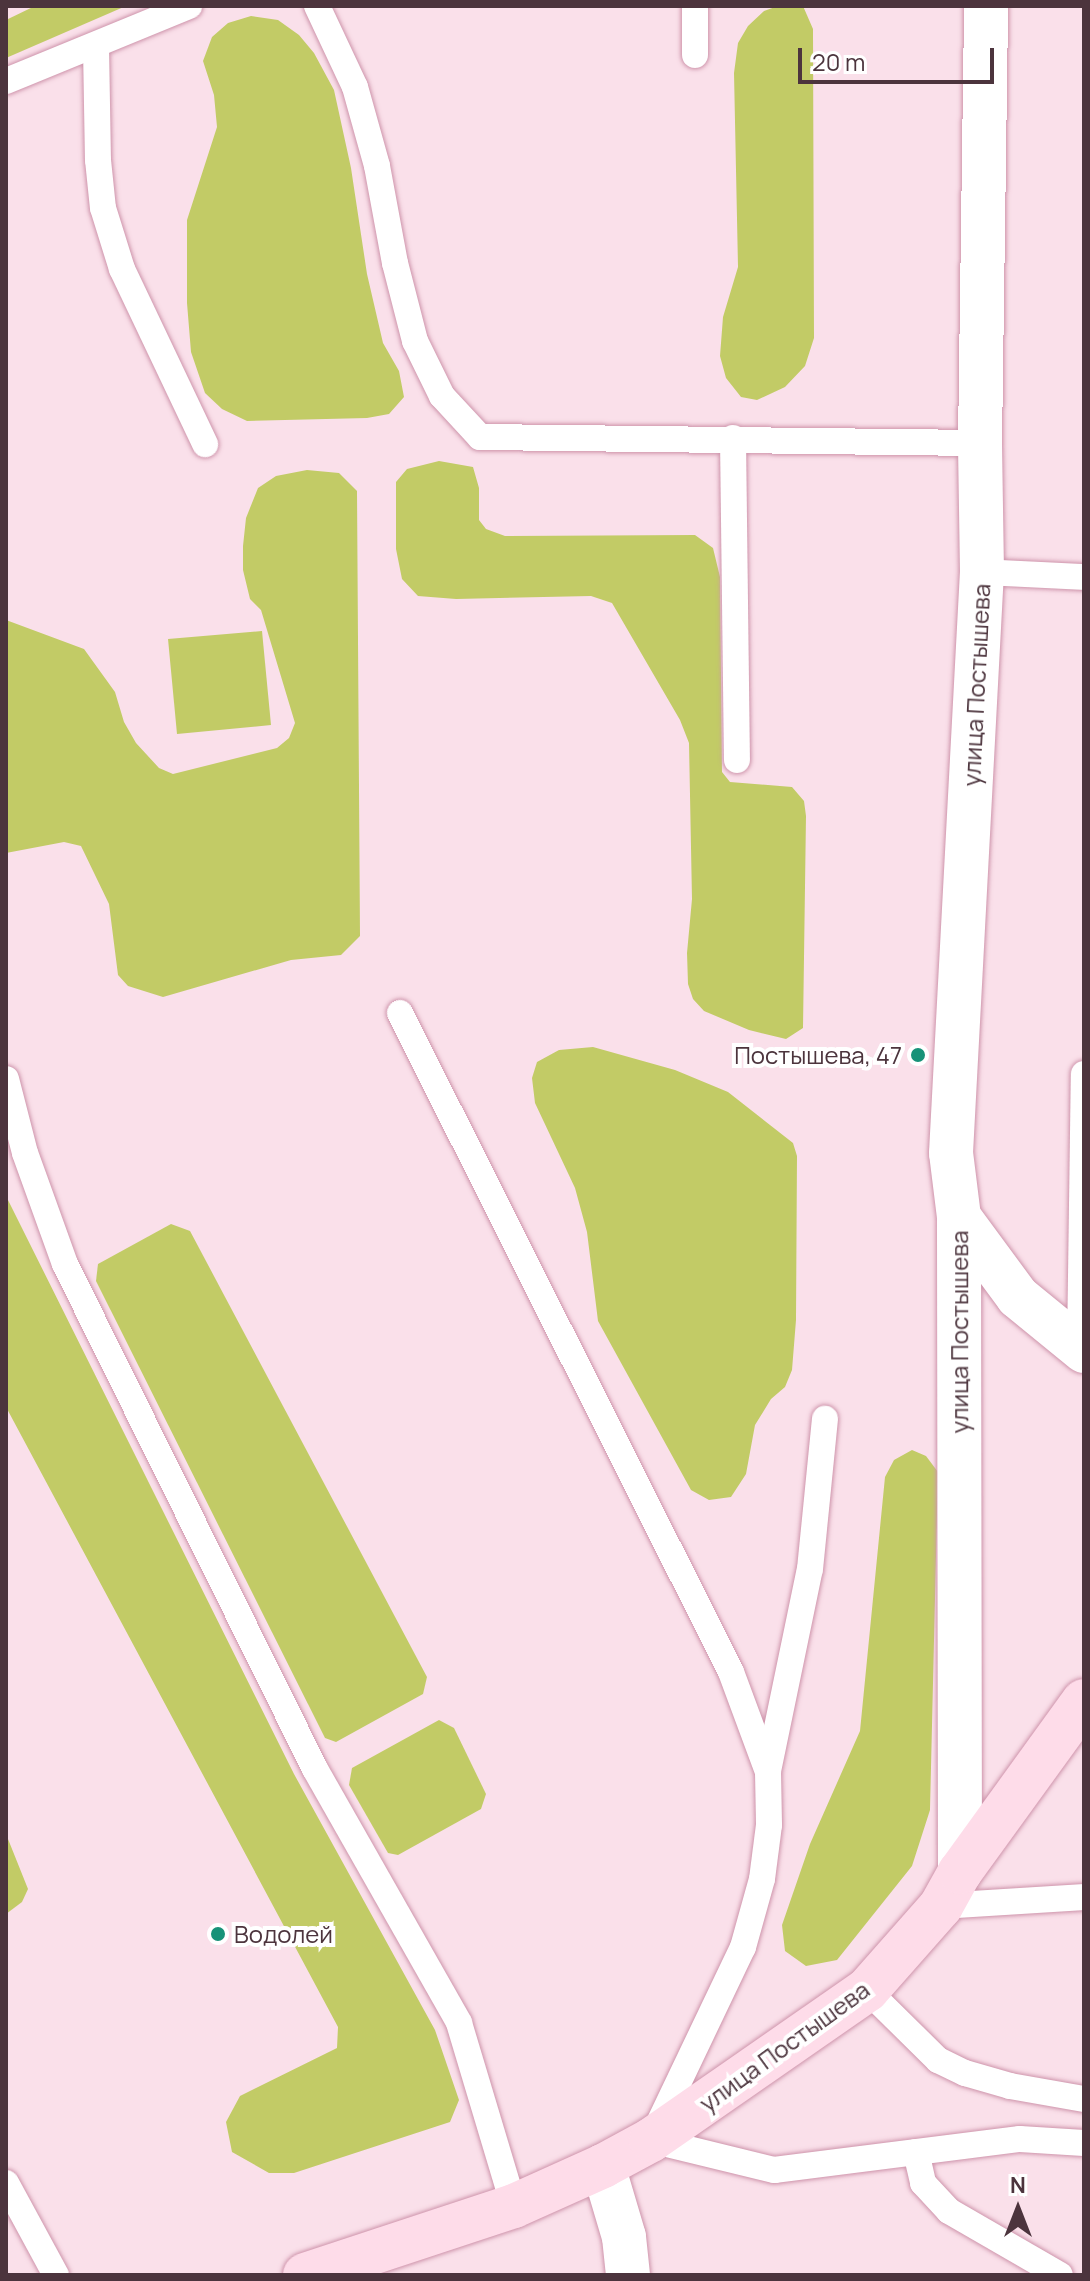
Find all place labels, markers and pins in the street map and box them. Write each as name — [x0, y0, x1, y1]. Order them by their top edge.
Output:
place label: Постышева, 47 — [734, 1041, 902, 1069]
marker: Постышева, 47 — [909, 1046, 927, 1064]
place label: Водолей — [234, 1920, 333, 1948]
marker: Водолей — [209, 1925, 227, 1943]

